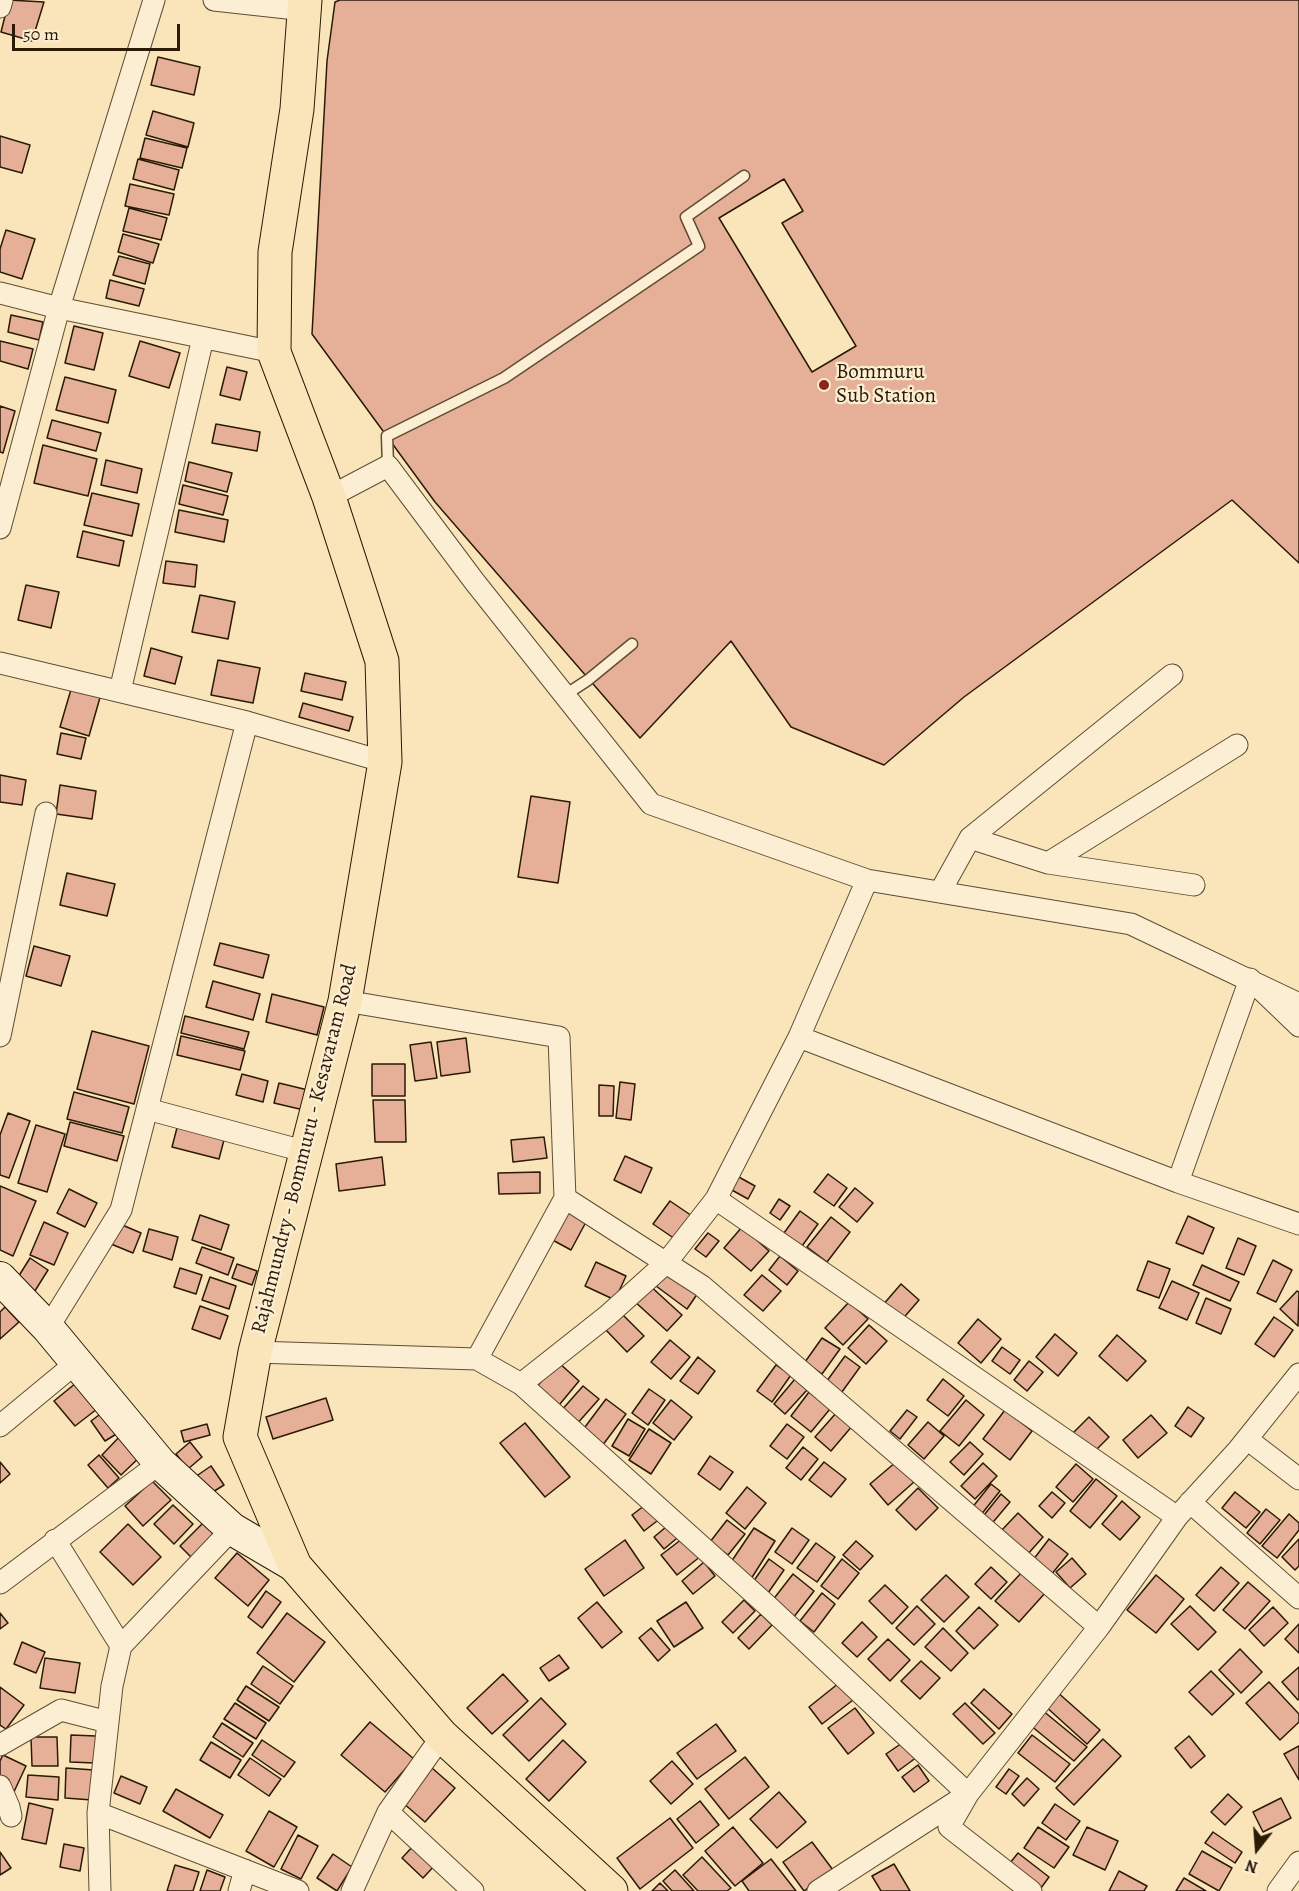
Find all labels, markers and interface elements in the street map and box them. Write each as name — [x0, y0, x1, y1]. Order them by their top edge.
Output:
scale bar — [15, 12, 183, 50]
text: 50 m — [23, 22, 59, 46]
place label: Bommuru Sub Station — [836, 360, 936, 410]
marker: Bommuru Sub Station — [817, 378, 831, 392]
street label: Rajahmundry - Bommuru - Kesavaram Road — [247, 961, 363, 1337]
north arrow — [1227, 1819, 1287, 1879]
text: N — [1243, 1854, 1261, 1878]

